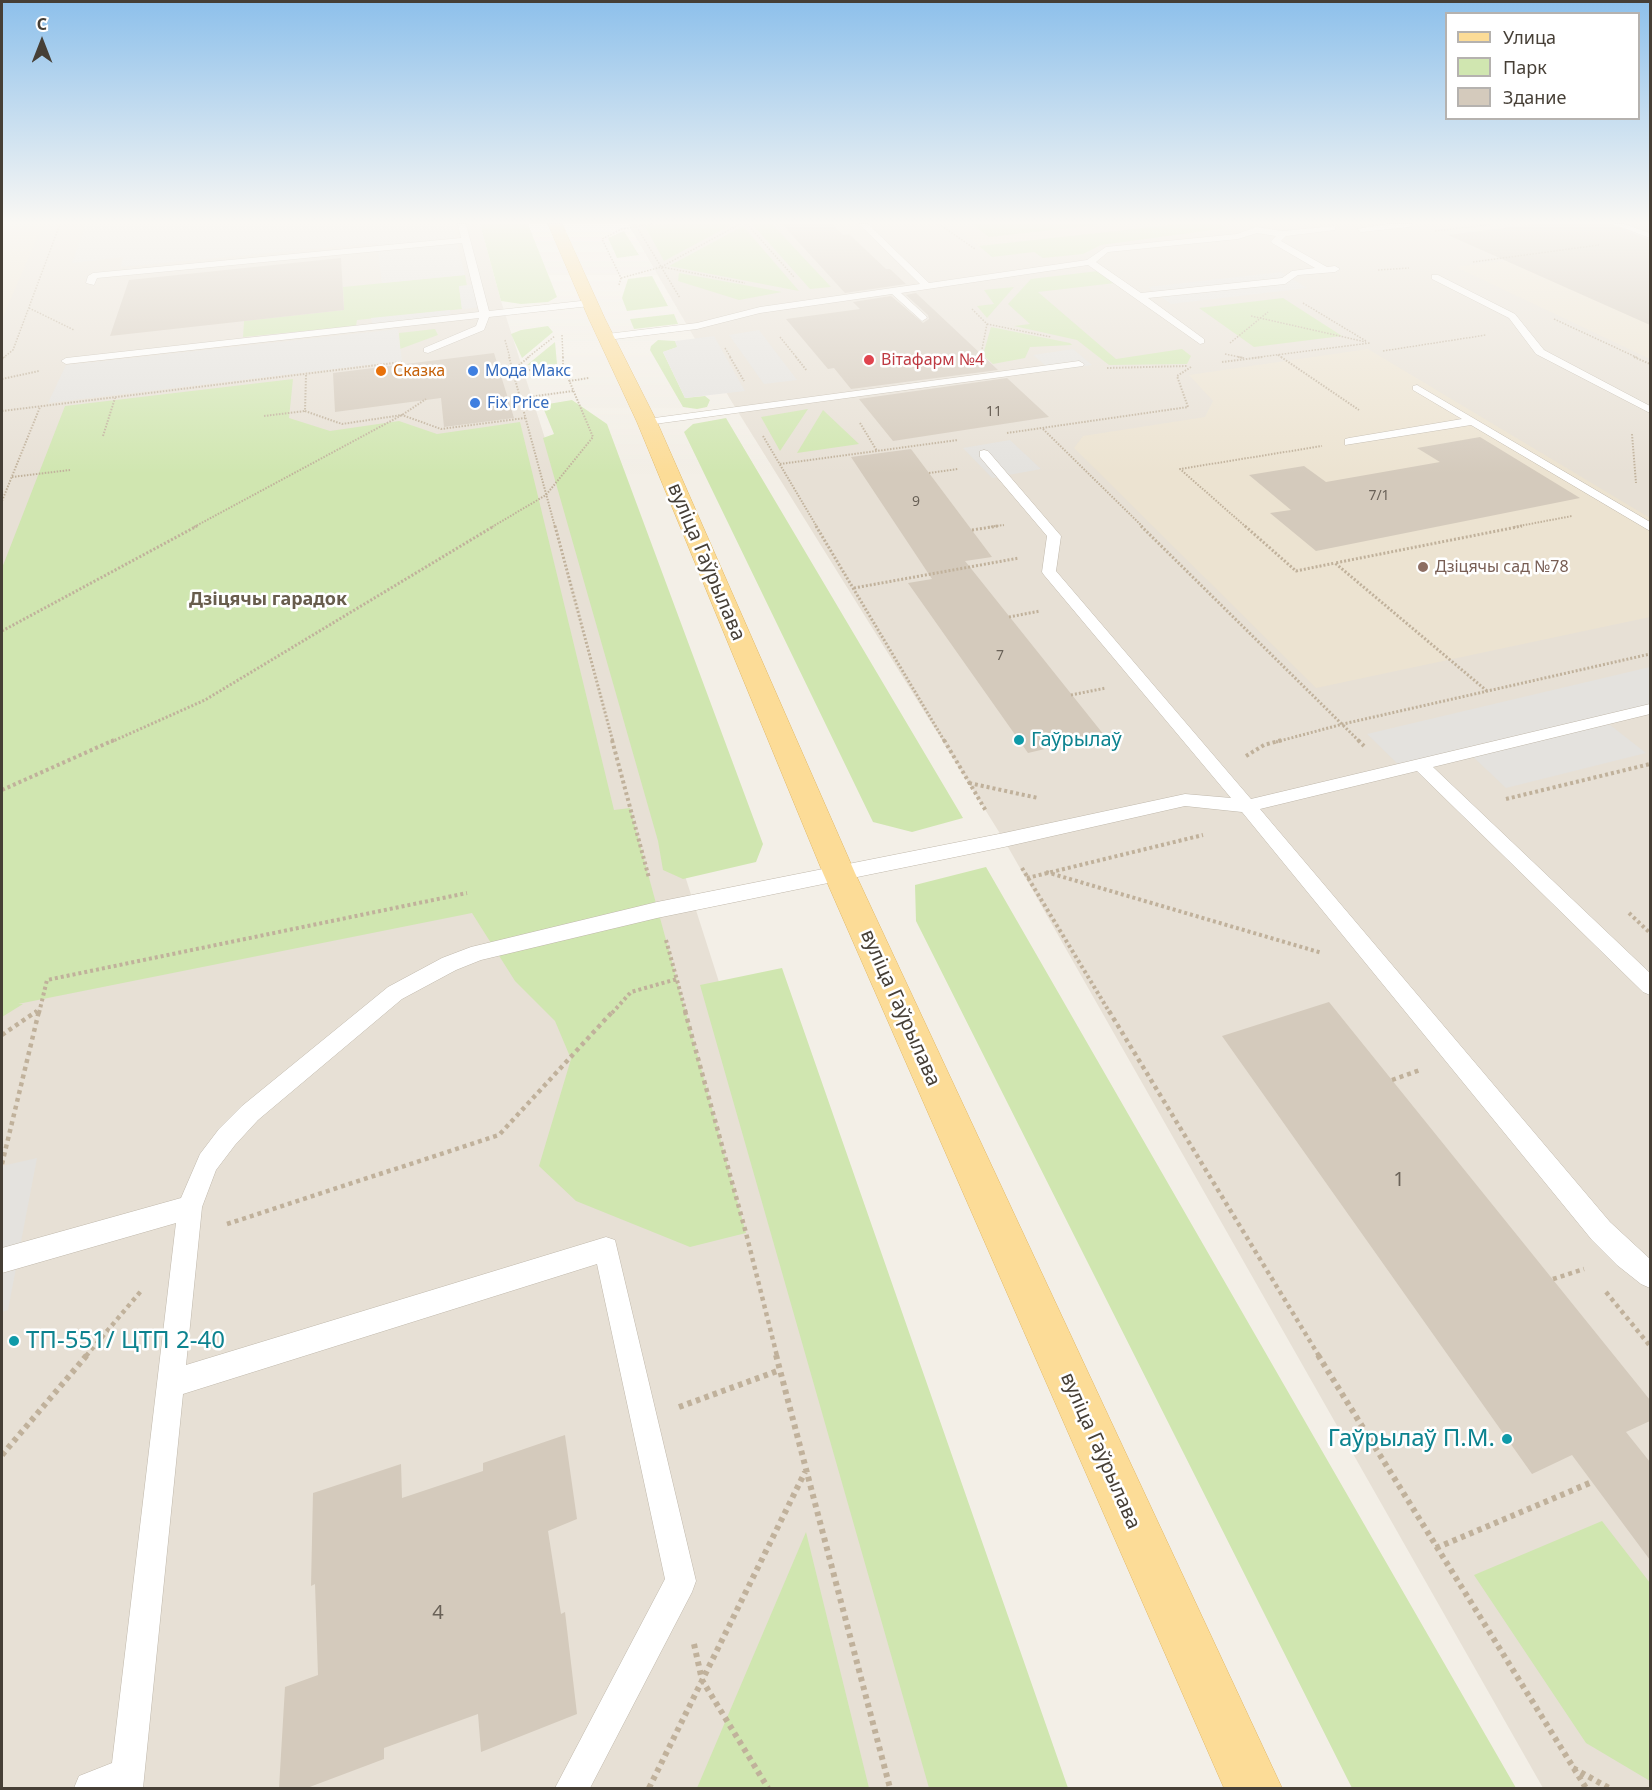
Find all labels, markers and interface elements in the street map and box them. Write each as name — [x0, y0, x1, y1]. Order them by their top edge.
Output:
north arrow — [12, 12, 72, 72]
legend — [1445, 12, 1640, 120]
text: С — [37, 13, 47, 35]
text: Улица — [1503, 25, 1556, 49]
text: Парк — [1503, 55, 1547, 79]
text: Здание — [1503, 85, 1566, 109]
place label: Вітафарм №4 — [881, 350, 984, 370]
marker: Вітафарм №4 — [862, 353, 876, 367]
place label: Сказка — [393, 361, 445, 381]
place label: Мода Макс — [485, 361, 571, 381]
marker: Сказка — [374, 364, 388, 378]
marker: Мода Макс — [466, 364, 480, 378]
place label: Fix Price — [487, 393, 549, 413]
marker: Fix Price — [468, 396, 482, 410]
house number: 11 — [986, 404, 1002, 420]
street label: вуліца Гаўрылава — [662, 480, 750, 644]
house number: 7/1 — [1368, 488, 1390, 504]
house number: 9 — [912, 494, 920, 510]
place label: Дзіцячы сад №78 — [1435, 557, 1569, 577]
marker: Дзіцячы сад №78 — [1416, 560, 1430, 574]
district label: Дзіцячы гарадок — [189, 589, 347, 611]
house number: 7 — [996, 648, 1004, 664]
place label: Гаўрылаў — [1031, 728, 1122, 752]
marker: Гаўрылаў — [1012, 733, 1026, 747]
street label: вуліца Гаўрылава — [855, 926, 945, 1090]
house number: 1 — [1393, 1168, 1405, 1192]
place label: ТП-551/ ЦТП 2-40 — [26, 1327, 225, 1355]
marker: ТП-551/ ЦТП 2-40 — [7, 1334, 21, 1348]
street label: вуліца Гаўрылава — [1055, 1369, 1145, 1533]
place label: Гаўрылаў П.М. — [1328, 1425, 1495, 1453]
marker: Гаўрылаў П.М. — [1500, 1432, 1514, 1446]
house number: 4 — [432, 1601, 444, 1625]

